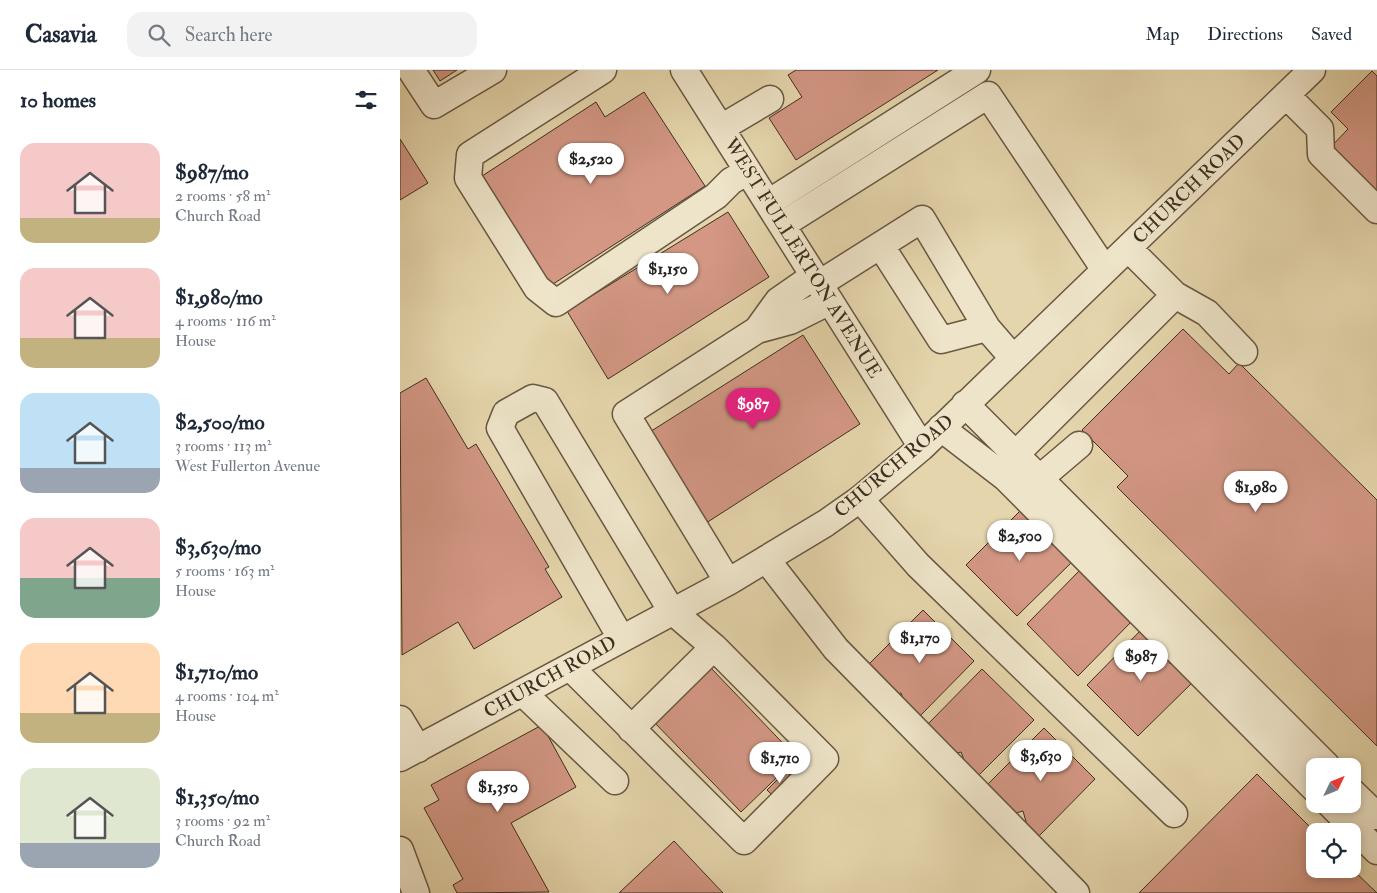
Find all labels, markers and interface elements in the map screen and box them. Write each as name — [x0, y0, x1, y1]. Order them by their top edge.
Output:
search box — [127, 12, 477, 57]
text: Casavia — [25, 19, 97, 50]
icon: search — [145, 21, 173, 49]
text: Search here — [185, 23, 273, 47]
text: Map — [1146, 23, 1179, 46]
text: Directions — [1207, 23, 1283, 46]
text: Saved — [1311, 23, 1352, 46]
icon: filters — [352, 86, 380, 114]
text: 10 homes — [20, 87, 96, 114]
street label: CHURCH ROAD — [1127, 129, 1251, 249]
street label: WEST FULLERTON AVENUE — [718, 133, 887, 383]
pin: $2,520 — [550, 142, 632, 185]
text: $2,520 — [569, 149, 613, 169]
text: $987/mo — [175, 159, 249, 186]
icon: home — [60, 163, 120, 223]
text: 2 rooms · 58 m² — [175, 186, 270, 206]
text: Church Road — [175, 206, 261, 226]
pin: $1,150 — [627, 252, 709, 295]
text: $1,150 — [648, 259, 688, 279]
text: $1,980/mo — [175, 284, 263, 311]
icon: home — [60, 288, 120, 348]
text: 4 rooms · 116 m² — [175, 311, 276, 331]
text: House — [175, 331, 216, 351]
pin: $987 — [723, 388, 783, 430]
text: $987 — [737, 394, 769, 414]
text: $2,500/mo — [175, 409, 265, 436]
street label: CHURCH ROAD — [830, 409, 958, 523]
icon: home — [60, 413, 120, 473]
text: 3 rooms · 113 m² — [175, 436, 271, 456]
text: West Fullerton Avenue — [175, 456, 320, 476]
pin: $1,980 — [1215, 470, 1297, 513]
text: $1,980 — [1235, 477, 1277, 497]
pin: $2,500 — [979, 520, 1061, 562]
text: $2,500 — [998, 526, 1042, 546]
text: $3,630/mo — [175, 534, 261, 561]
icon: home — [60, 538, 120, 598]
text: 5 rooms · 163 m² — [175, 561, 275, 581]
text: House — [175, 581, 216, 601]
pin: $1,170 — [879, 622, 961, 664]
text: $1,170 — [900, 628, 940, 648]
street label: CHURCH ROAD — [479, 631, 621, 723]
pin: $987 — [1111, 640, 1171, 682]
text: $987 — [1125, 646, 1157, 666]
text: $1,710/mo — [175, 659, 258, 686]
icon: home — [60, 663, 120, 723]
text: 4 rooms · 104 m² — [175, 686, 279, 706]
text: House — [175, 706, 216, 726]
pin: $3,630 — [1000, 740, 1082, 782]
pin: $1,710 — [739, 742, 821, 784]
text: $3,630 — [1020, 746, 1062, 766]
text: $1,710 — [760, 748, 800, 768]
north arrow — [1306, 758, 1361, 812]
map controls — [1306, 758, 1361, 878]
pin: $1,350 — [457, 770, 539, 813]
text: $1,350 — [478, 777, 518, 797]
text: $1,350/mo — [175, 784, 259, 811]
icon: home — [60, 788, 120, 848]
text: 3 rooms · 92 m² — [175, 811, 270, 831]
button: locate — [1306, 823, 1361, 878]
text: Church Road — [175, 831, 261, 851]

